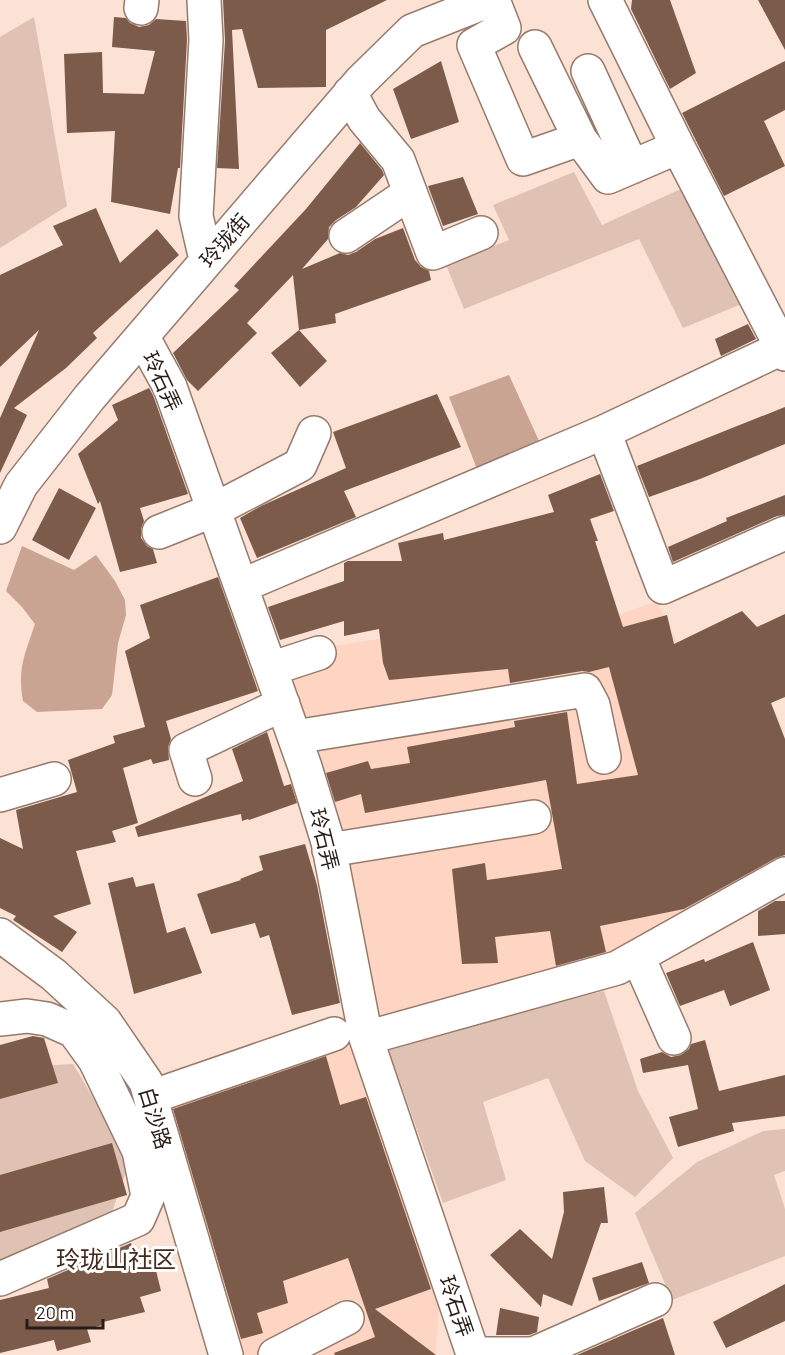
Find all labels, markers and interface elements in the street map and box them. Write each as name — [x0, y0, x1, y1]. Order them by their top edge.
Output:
street label: 玲珑街 — [194, 208, 254, 272]
street label: 玲石弄 — [138, 347, 188, 415]
street label: 玲石弄 — [305, 805, 345, 873]
street label: 白沙路 — [135, 1084, 177, 1152]
district label: 玲珑山社区 — [56, 1244, 176, 1273]
street label: 玲石弄 — [435, 1272, 479, 1340]
scale bar — [27, 1292, 104, 1330]
text: 20 m — [36, 1301, 74, 1323]

